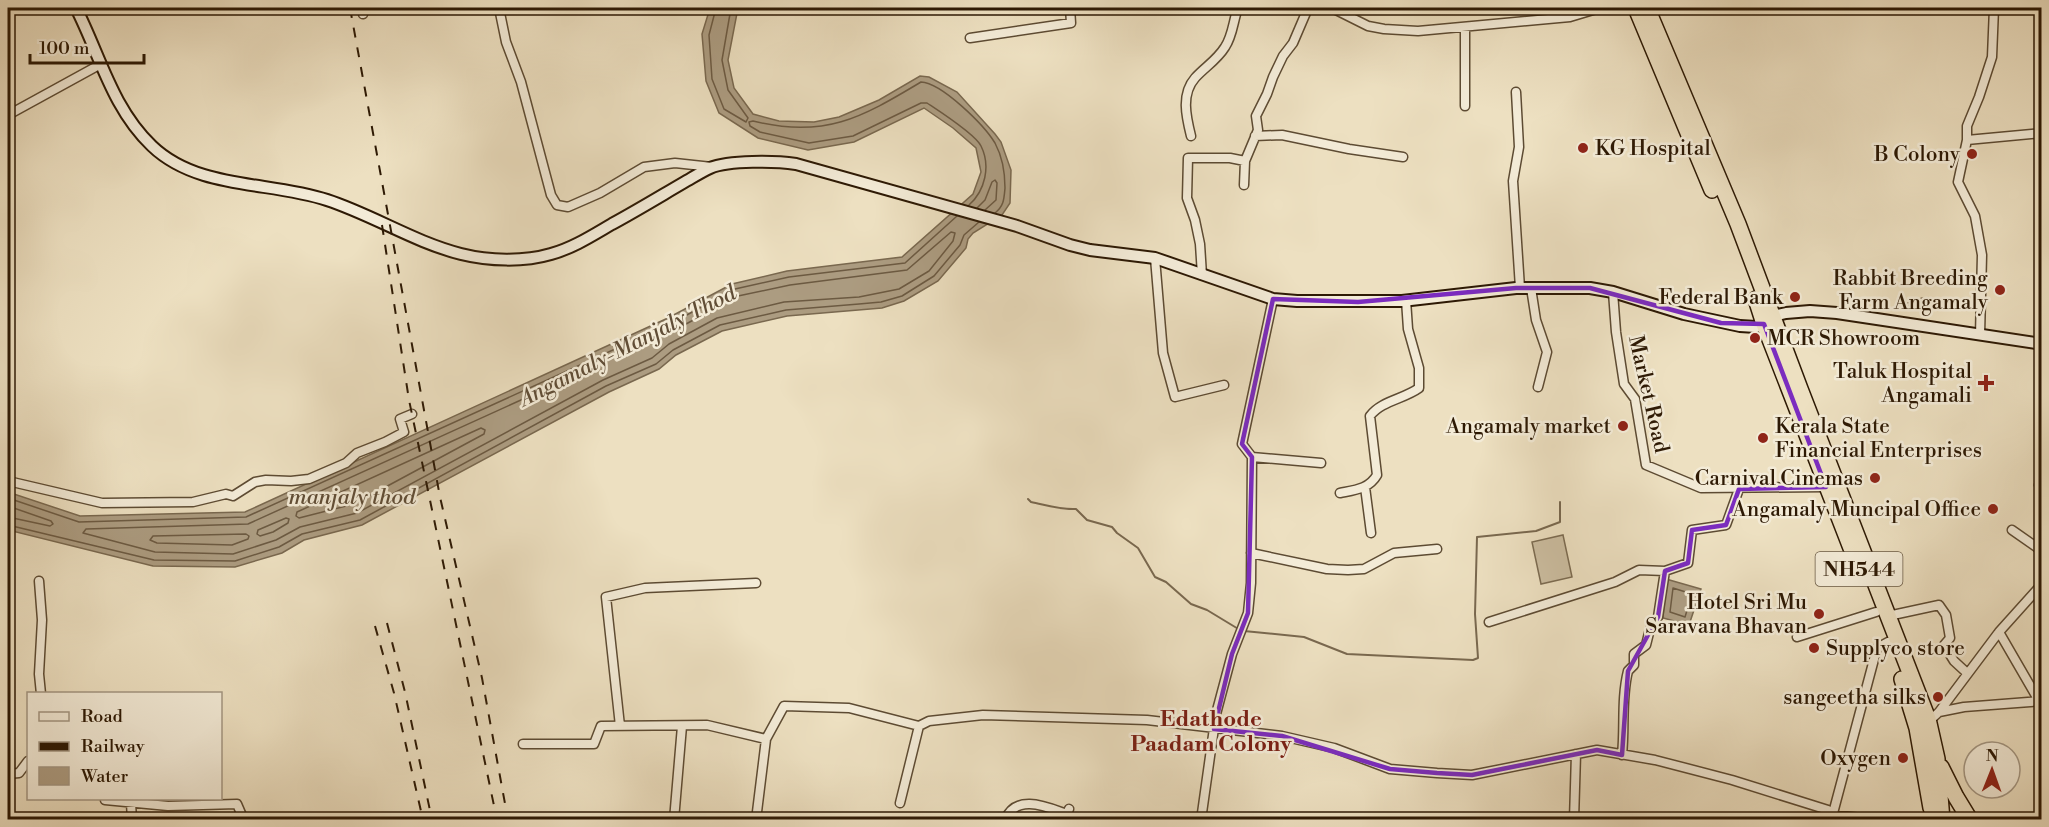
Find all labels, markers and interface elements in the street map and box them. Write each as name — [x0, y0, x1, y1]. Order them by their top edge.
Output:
scale bar — [30, 27, 144, 65]
text: 100 m — [39, 37, 90, 60]
place label: KG Hospital — [1595, 136, 1711, 162]
marker: KG Hospital — [1576, 141, 1590, 155]
place label: B Colony — [1873, 142, 1961, 168]
marker: B Colony — [1965, 147, 1979, 161]
place label: Rabbit Breeding Farm Angamaly — [1833, 266, 1989, 316]
water label: Angamaly-Manjaly Thod — [513, 279, 742, 414]
marker: Rabbit Breeding Farm Angamaly — [1993, 283, 2007, 297]
place label: Federal Bank — [1658, 285, 1784, 311]
marker: Federal Bank — [1788, 290, 1802, 304]
place label: MCR Showroom — [1767, 326, 1920, 352]
marker: MCR Showroom — [1748, 331, 1762, 345]
street label: Market Road — [1622, 333, 1674, 456]
place label: Taluk Hospital Angamali — [1833, 359, 1972, 409]
marker: Taluk Hospital Angamali — [1977, 374, 1995, 392]
place label: Angamaly market — [1445, 414, 1612, 440]
place label: Kerala State Financial Enterprises — [1775, 414, 1982, 464]
marker: Angamaly market — [1616, 419, 1630, 433]
marker: Kerala State Financial Enterprises — [1756, 431, 1770, 445]
place label: Carnival Cinemas — [1695, 466, 1863, 492]
marker: Carnival Cinemas — [1868, 471, 1882, 485]
water label: manjaly thod — [289, 484, 417, 511]
place label: Angamaly Muncipal Office — [1731, 497, 1981, 523]
marker: Angamaly Muncipal Office — [1986, 502, 2000, 516]
road number: NH544 — [1816, 552, 1902, 586]
place label: Hotel Sri Mu Saravana Bhavan — [1645, 590, 1807, 640]
marker: Hotel Sri Mu Saravana Bhavan — [1812, 607, 1826, 621]
place label: Supplyco store — [1826, 636, 1965, 662]
marker: Supplyco store — [1807, 641, 1821, 655]
place label: sangeetha silks — [1783, 685, 1926, 711]
marker: sangeetha silks — [1931, 690, 1945, 704]
legend — [27, 692, 222, 800]
text: Road — [81, 705, 124, 728]
district label: Edathode Paadam Colony — [1131, 706, 1292, 758]
text: Railway — [81, 735, 145, 758]
north arrow — [1962, 740, 2022, 800]
place label: Oxygen — [1820, 746, 1891, 772]
text: N — [1986, 746, 1999, 766]
marker: Oxygen — [1896, 751, 1910, 765]
text: Water — [80, 765, 129, 788]

